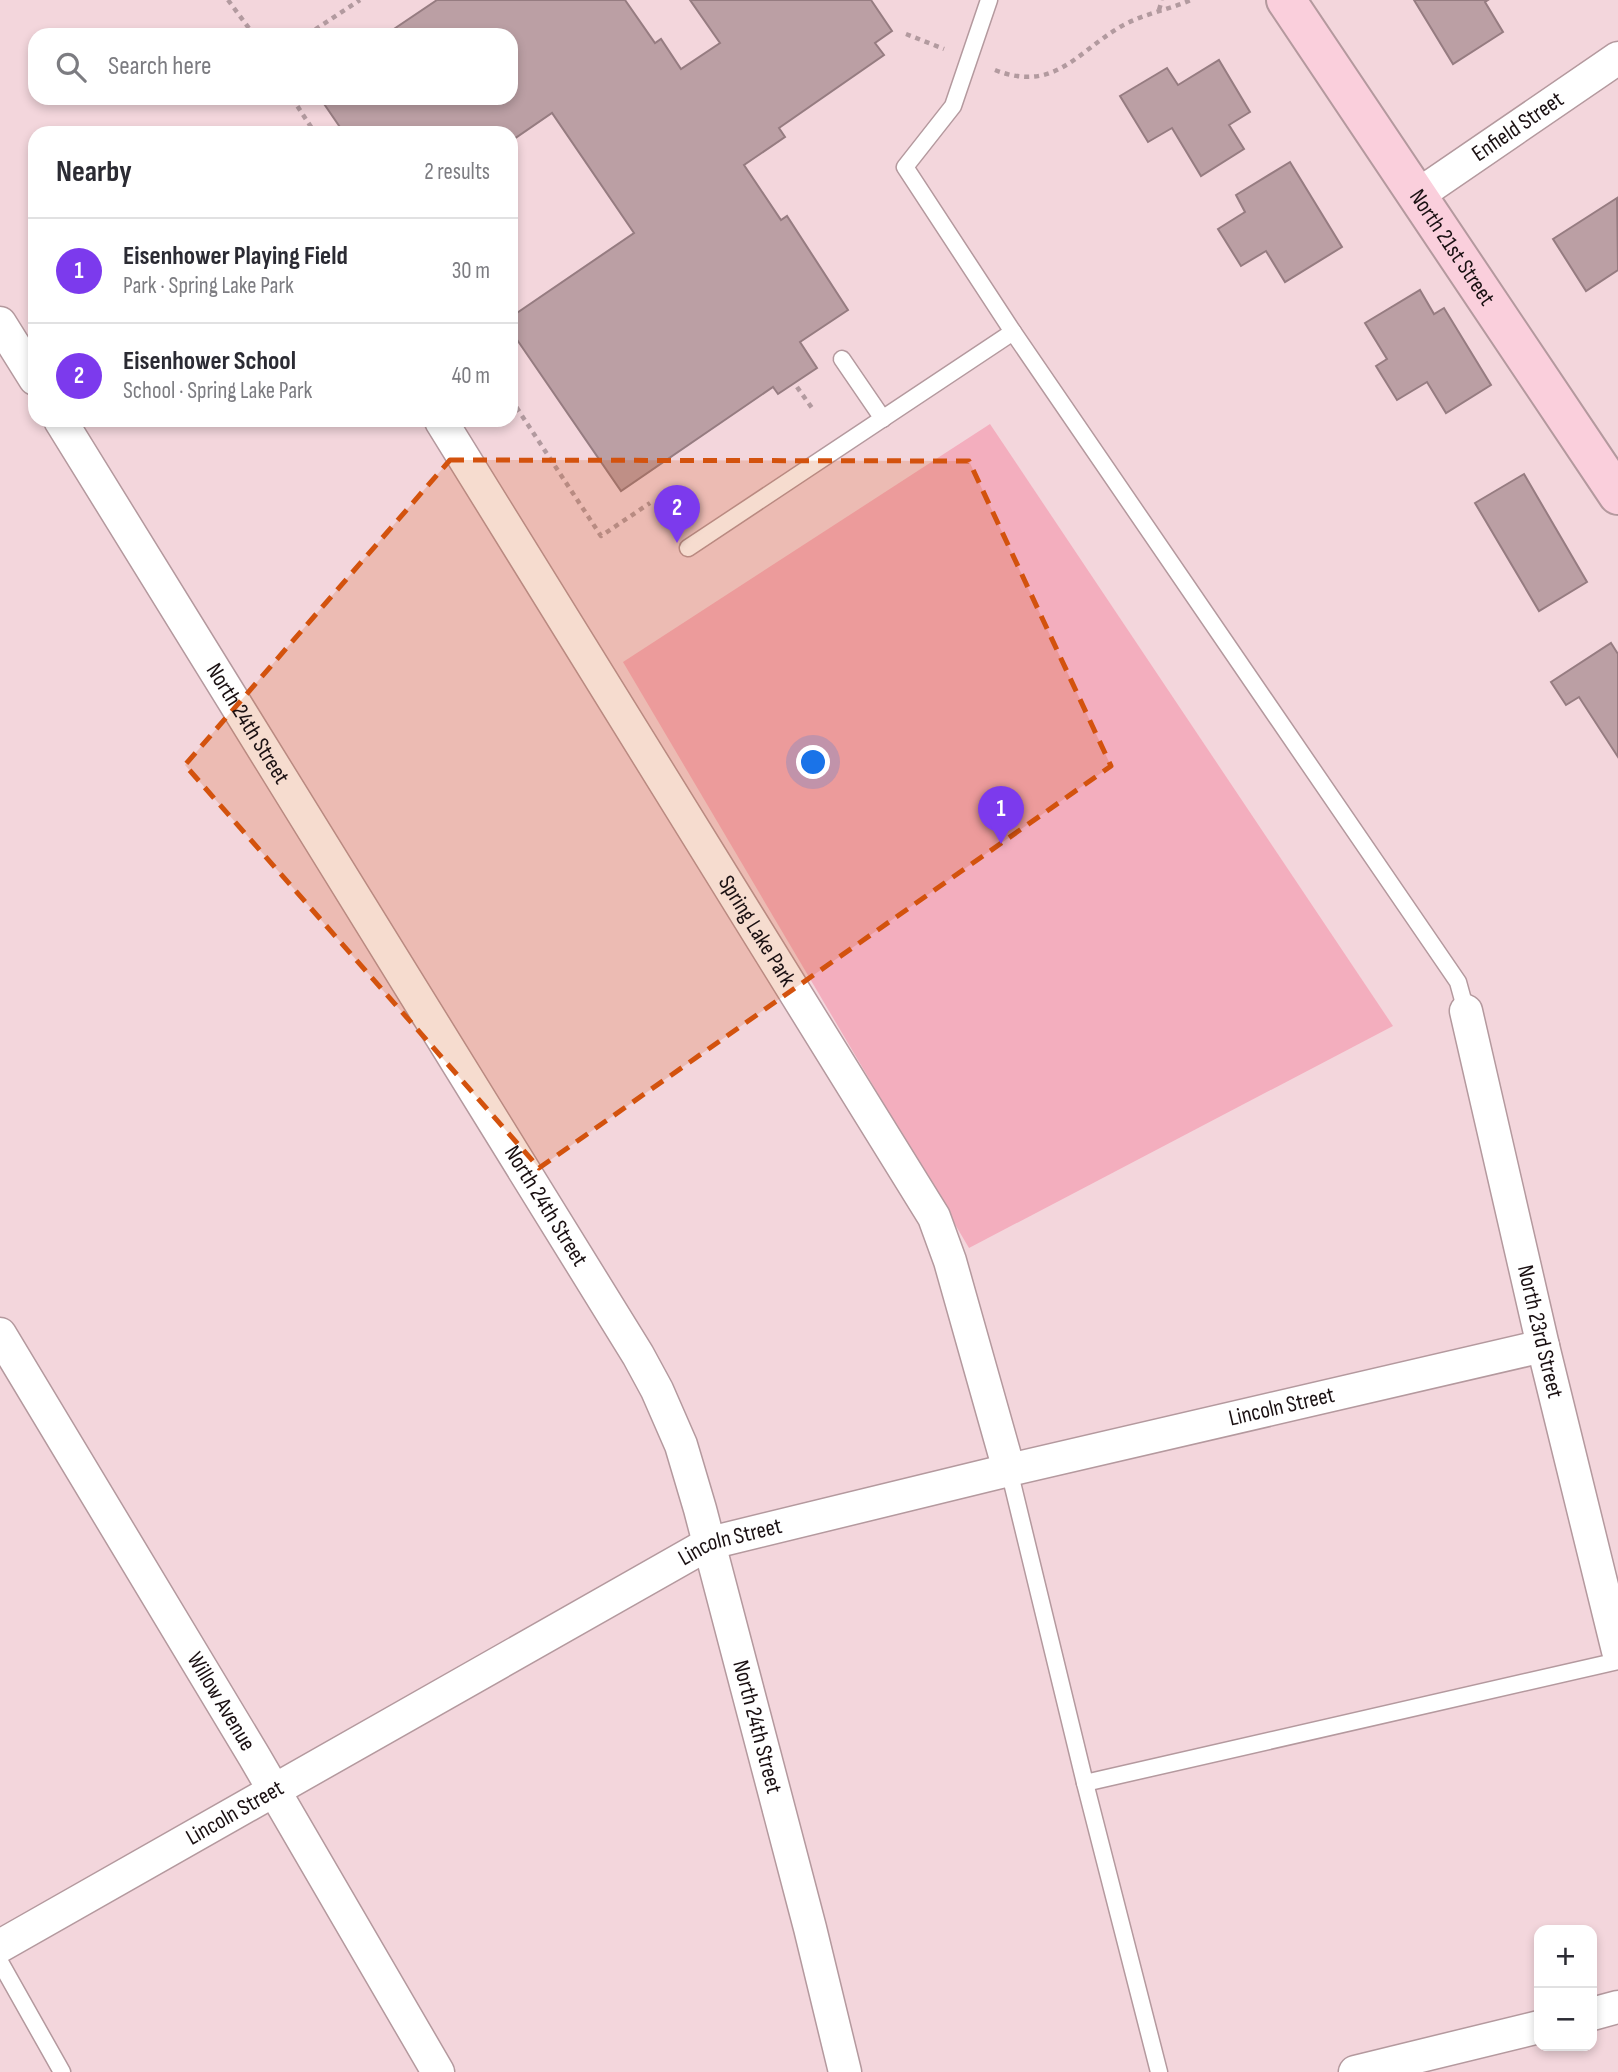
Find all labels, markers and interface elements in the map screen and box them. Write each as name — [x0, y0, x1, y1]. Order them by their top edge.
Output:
search box — [28, 28, 518, 105]
icon: search — [52, 48, 90, 86]
text: Search here — [108, 51, 211, 82]
street label: Enfield Street — [1467, 85, 1569, 168]
text: Nearby — [56, 154, 132, 190]
text: 2 results — [424, 158, 490, 186]
street label: North 21st Street — [1403, 184, 1501, 311]
text: Eisenhower Playing Field — [123, 241, 348, 272]
text: 1 — [74, 257, 84, 285]
text: 30 m — [452, 257, 490, 285]
text: Park · Spring Lake Park — [123, 272, 294, 300]
text: Eisenhower School — [123, 346, 296, 377]
text: 2 — [74, 362, 84, 390]
text: 40 m — [452, 362, 490, 390]
text: School · Spring Lake Park — [123, 377, 312, 405]
pin: 2 — [654, 485, 700, 543]
street label: North 24th Street — [200, 658, 296, 789]
your location — [796, 745, 830, 779]
pin: 1 — [978, 786, 1024, 844]
street label: Spring Lake Park — [712, 870, 802, 992]
street label: North 24th Street — [498, 1140, 594, 1271]
street label: North 23rd Street — [1511, 1262, 1569, 1401]
street label: Lincoln Street — [1226, 1381, 1337, 1433]
street label: Lincoln Street — [673, 1512, 785, 1572]
street label: Willow Avenue — [181, 1647, 262, 1756]
street label: North 24th Street — [726, 1657, 788, 1797]
street label: Lincoln Street — [181, 1774, 289, 1851]
map controls — [1534, 1925, 1597, 2051]
button: + — [1534, 1925, 1597, 1988]
button: − — [1534, 1988, 1597, 2051]

